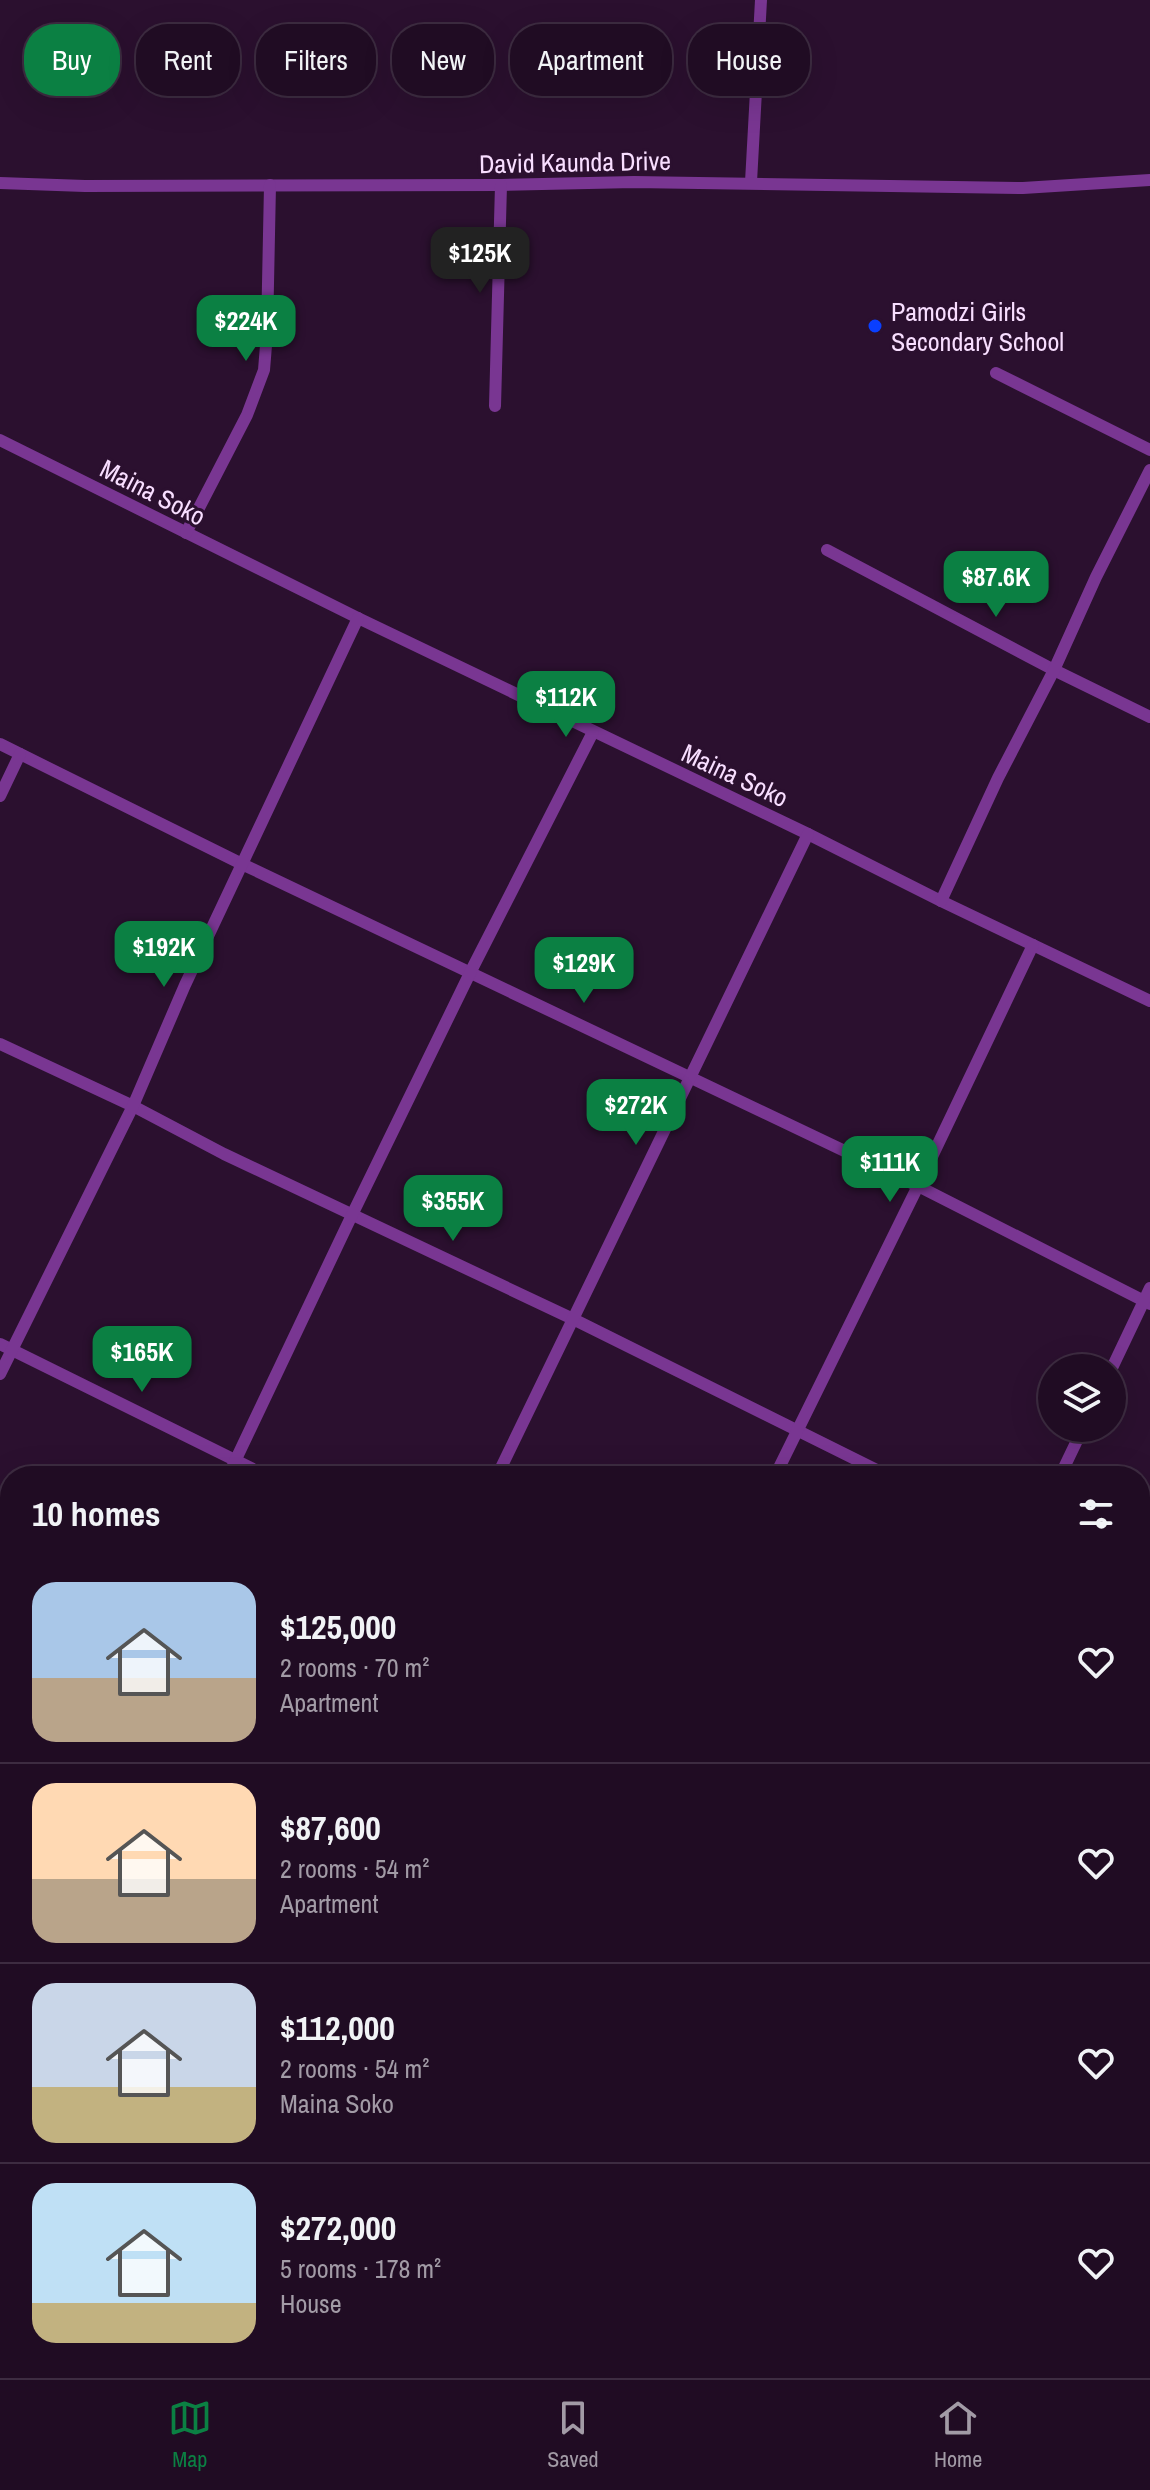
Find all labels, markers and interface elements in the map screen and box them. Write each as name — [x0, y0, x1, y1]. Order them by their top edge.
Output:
chip: Buy — [24, 24, 120, 96]
chip: Rent — [136, 24, 240, 96]
chip: Filters — [256, 24, 376, 96]
chip: New — [392, 24, 494, 96]
chip: Apartment — [510, 24, 672, 96]
chip: House — [688, 24, 810, 96]
street label: David Kaunda Drive — [479, 143, 671, 181]
pin: $125K — [424, 227, 536, 295]
text: $125K — [449, 235, 511, 270]
place label: Pamodzi Girls Secondary School — [891, 294, 1064, 359]
pin: $224K — [190, 295, 302, 363]
text: $224K — [215, 303, 277, 338]
marker: Pamodzi Girls Secondary School — [866, 317, 884, 335]
street label: Maina Soko — [94, 451, 212, 533]
pin: $87.6K — [931, 551, 1061, 619]
text: $87.6K — [962, 559, 1030, 594]
pin: $112K — [510, 671, 622, 739]
text: $112K — [535, 679, 597, 714]
street label: Maina Soko — [676, 735, 794, 815]
pin: $192K — [108, 921, 220, 989]
text: $192K — [133, 929, 195, 964]
pin: $129K — [528, 937, 640, 1005]
text: $129K — [553, 945, 615, 980]
pin: $272K — [580, 1079, 692, 1147]
text: $272K — [605, 1087, 667, 1122]
pin: $111K — [834, 1136, 946, 1204]
text: $111K — [860, 1144, 920, 1179]
pin: $355K — [397, 1175, 509, 1243]
text: $355K — [422, 1183, 484, 1218]
pin: $165K — [86, 1326, 198, 1394]
text: $165K — [111, 1334, 173, 1369]
map controls — [1038, 1354, 1126, 1442]
button: layers — [1038, 1354, 1126, 1442]
text: 10 homes — [32, 1491, 161, 1537]
icon: filters — [1074, 1492, 1118, 1536]
text: $125,000 — [280, 1604, 396, 1650]
icon: home — [96, 1614, 192, 1710]
icon: heart — [1074, 1640, 1118, 1684]
text: 2 rooms · 70 m² — [280, 1650, 429, 1685]
text: Apartment — [280, 1685, 378, 1720]
text: $87,600 — [280, 1805, 381, 1851]
icon: home — [96, 1815, 192, 1911]
icon: heart — [1074, 1841, 1118, 1885]
text: 2 rooms · 54 m² — [280, 1851, 429, 1886]
text: Apartment — [280, 1886, 378, 1921]
text: $112,000 — [280, 2005, 395, 2051]
icon: home — [96, 2015, 192, 2111]
icon: heart — [1074, 2041, 1118, 2085]
text: 2 rooms · 54 m² — [280, 2051, 429, 2086]
text: Maina Soko — [280, 2086, 394, 2121]
text: $272,000 — [280, 2205, 396, 2251]
icon: home — [96, 2215, 192, 2311]
icon: heart — [1074, 2241, 1118, 2285]
text: 5 rooms · 178 m² — [280, 2251, 441, 2286]
text: House — [280, 2286, 342, 2321]
tab: Map — [168, 2396, 212, 2474]
tab: Saved — [547, 2396, 599, 2474]
tab: Home — [934, 2396, 982, 2474]

